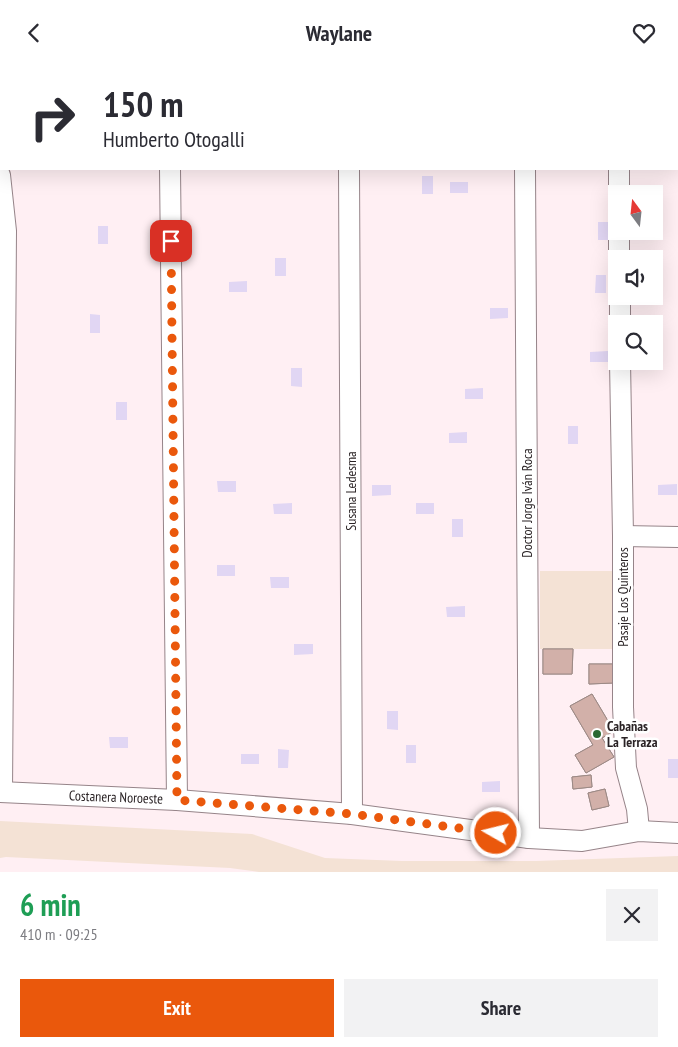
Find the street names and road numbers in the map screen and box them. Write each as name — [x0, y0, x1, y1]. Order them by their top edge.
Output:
street label: Doctor Jorge Iván Roca — [518, 448, 536, 558]
street label: Susana Ledesma — [342, 451, 360, 531]
street label: Pasaje Los Quinteros — [614, 547, 632, 647]
street label: Costanera Noroeste — [69, 786, 164, 808]

